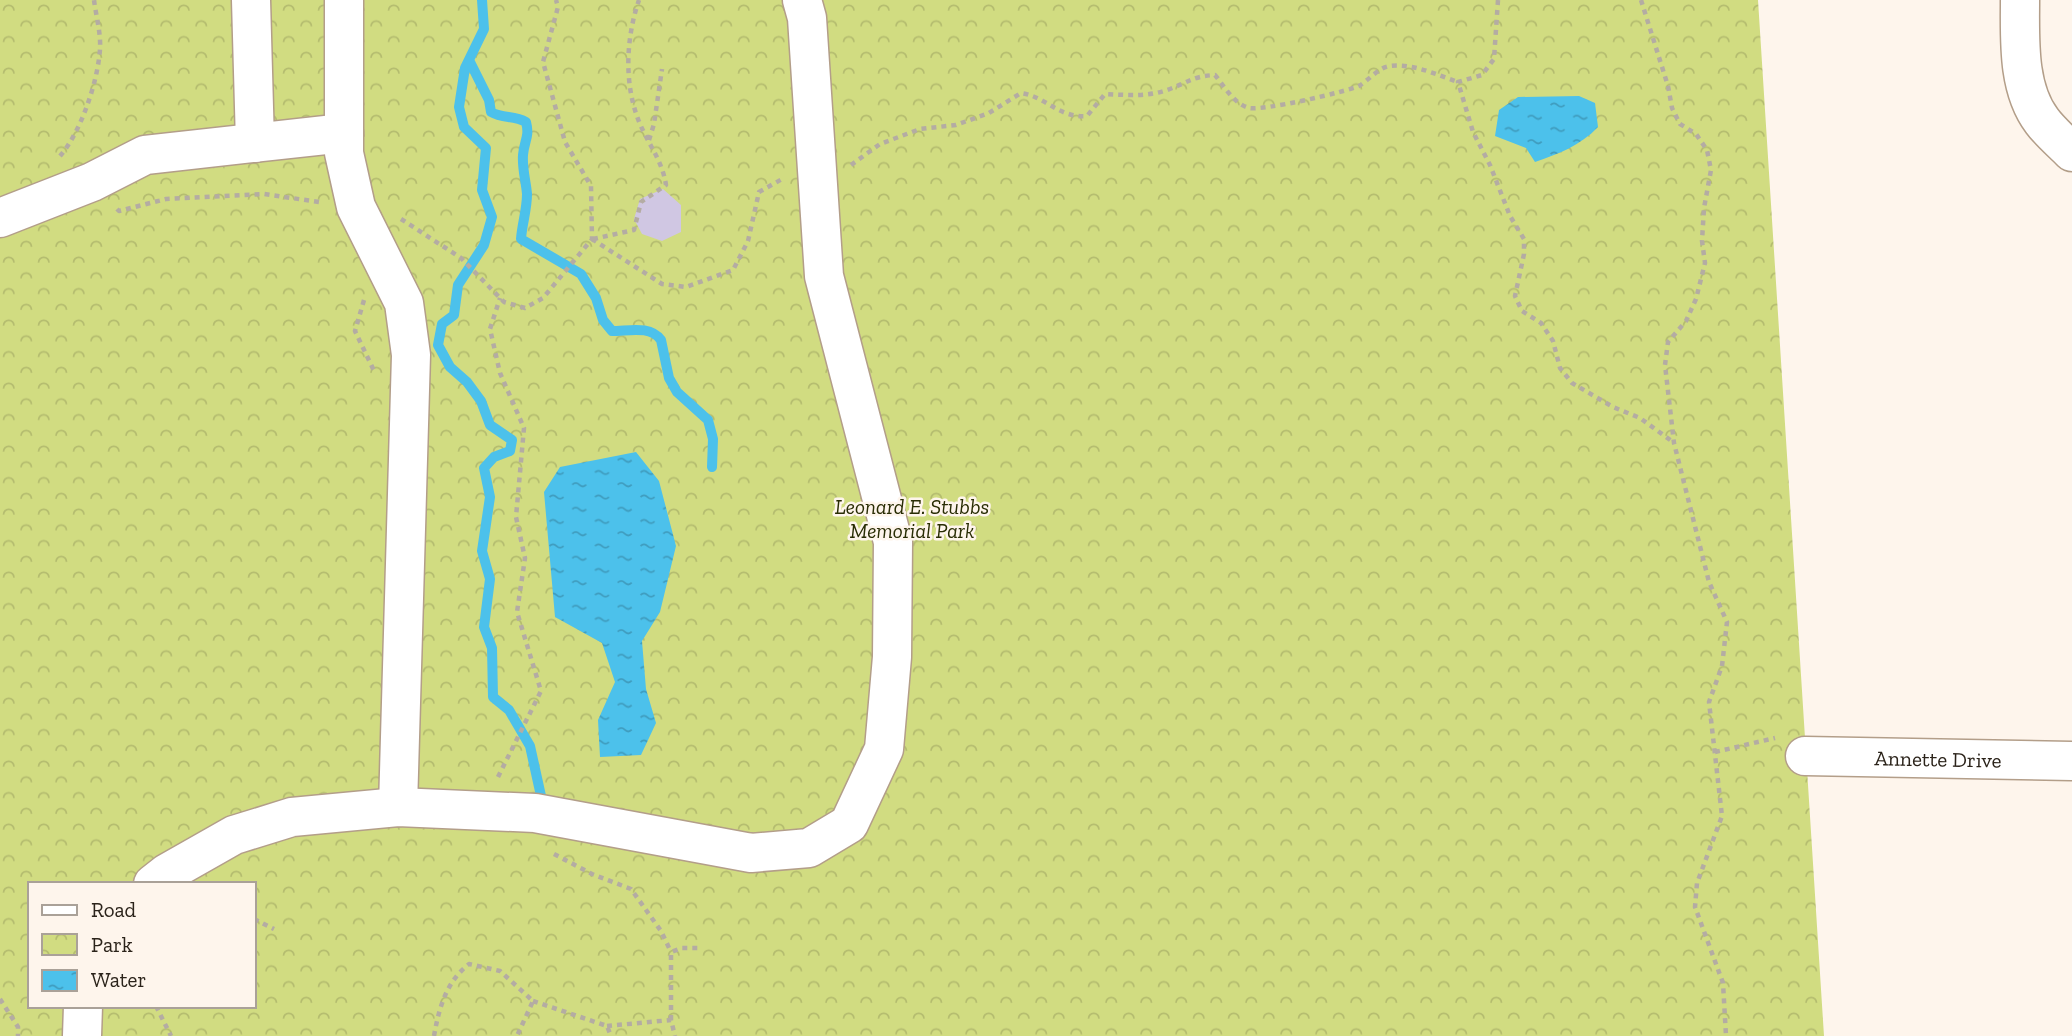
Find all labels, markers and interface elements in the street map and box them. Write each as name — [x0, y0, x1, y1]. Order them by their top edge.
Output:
park label: Leonard E. Stubbs Memorial Park — [835, 494, 989, 543]
street label: Annette Drive — [1874, 745, 2002, 772]
legend — [28, 882, 256, 1008]
text: Road — [91, 897, 137, 922]
text: Park — [91, 932, 133, 957]
text: Water — [91, 967, 146, 992]

